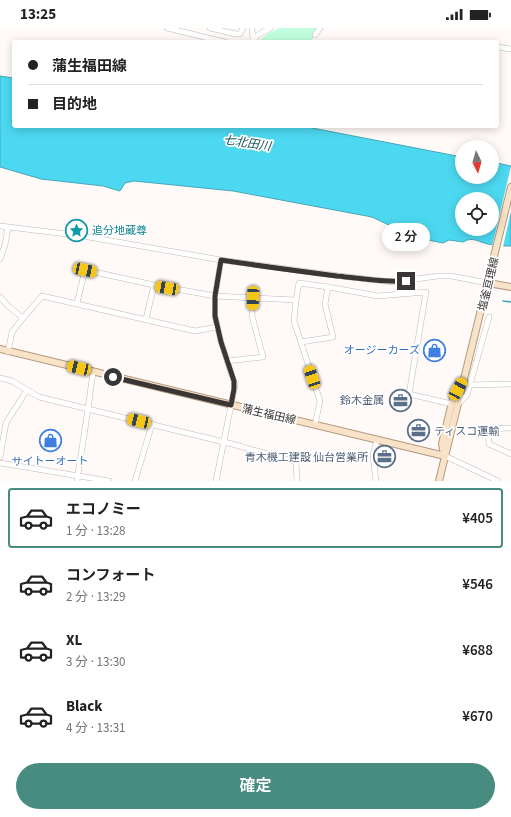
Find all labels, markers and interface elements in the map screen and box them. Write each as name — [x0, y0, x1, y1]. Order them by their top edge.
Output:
text: 13:25 — [20, 4, 56, 25]
text: 蒲生福田線 — [52, 56, 127, 77]
text: 目的地 — [52, 94, 97, 115]
water label: 七北田川 — [222, 132, 274, 156]
north arrow — [455, 140, 499, 184]
map controls — [455, 140, 499, 236]
button: locate — [455, 192, 499, 236]
place icon: 追分地蔵尊 — [63, 217, 89, 243]
place label: 追分地蔵尊 — [92, 223, 147, 238]
callout: 2 分 — [382, 223, 430, 251]
text: 2 分 — [395, 228, 417, 246]
street label: 塩釜亘理線 — [475, 256, 502, 313]
car — [72, 262, 98, 278]
route end — [397, 272, 415, 290]
car — [154, 280, 180, 296]
car — [247, 286, 259, 310]
shop icon: オージーカーズ — [422, 337, 448, 363]
place label: オージーカーズ — [344, 343, 420, 358]
car — [66, 359, 92, 377]
car — [303, 364, 321, 390]
route start — [104, 368, 122, 386]
car — [447, 376, 469, 402]
office icon: 鈴木金属 — [387, 387, 413, 413]
place label: 鈴木金属 — [340, 393, 384, 408]
street label: 蒲生福田線 — [240, 401, 297, 428]
car — [126, 412, 152, 430]
office icon: ティスコ運輸 — [405, 418, 431, 444]
place label: ティスコ運輸 — [434, 424, 499, 439]
shop icon: サイトーオート — [37, 428, 63, 454]
office icon: 青木機工建設 仙台営業所 — [371, 444, 397, 470]
place label: 青木機工建設 仙台営業所 — [245, 450, 369, 465]
place label: サイトーオート — [12, 454, 89, 469]
text: エコノミー — [66, 499, 141, 520]
icon: car — [18, 500, 54, 536]
text: ¥405 — [462, 508, 493, 529]
text: 1 分 · 13:28 — [66, 522, 126, 540]
text: コンフォート — [66, 565, 156, 586]
icon: car — [18, 566, 54, 602]
text: ¥546 — [462, 574, 493, 595]
text: 2 分 · 13:29 — [66, 588, 126, 606]
text: XL — [66, 630, 82, 651]
icon: car — [18, 632, 54, 668]
text: ¥688 — [462, 640, 493, 661]
text: 3 分 · 13:30 — [66, 653, 126, 671]
text: Black — [66, 696, 103, 717]
icon: car — [18, 698, 54, 734]
text: ¥670 — [462, 706, 493, 727]
text: 4 分 · 13:31 — [66, 719, 126, 737]
button: 確定 — [16, 763, 495, 809]

